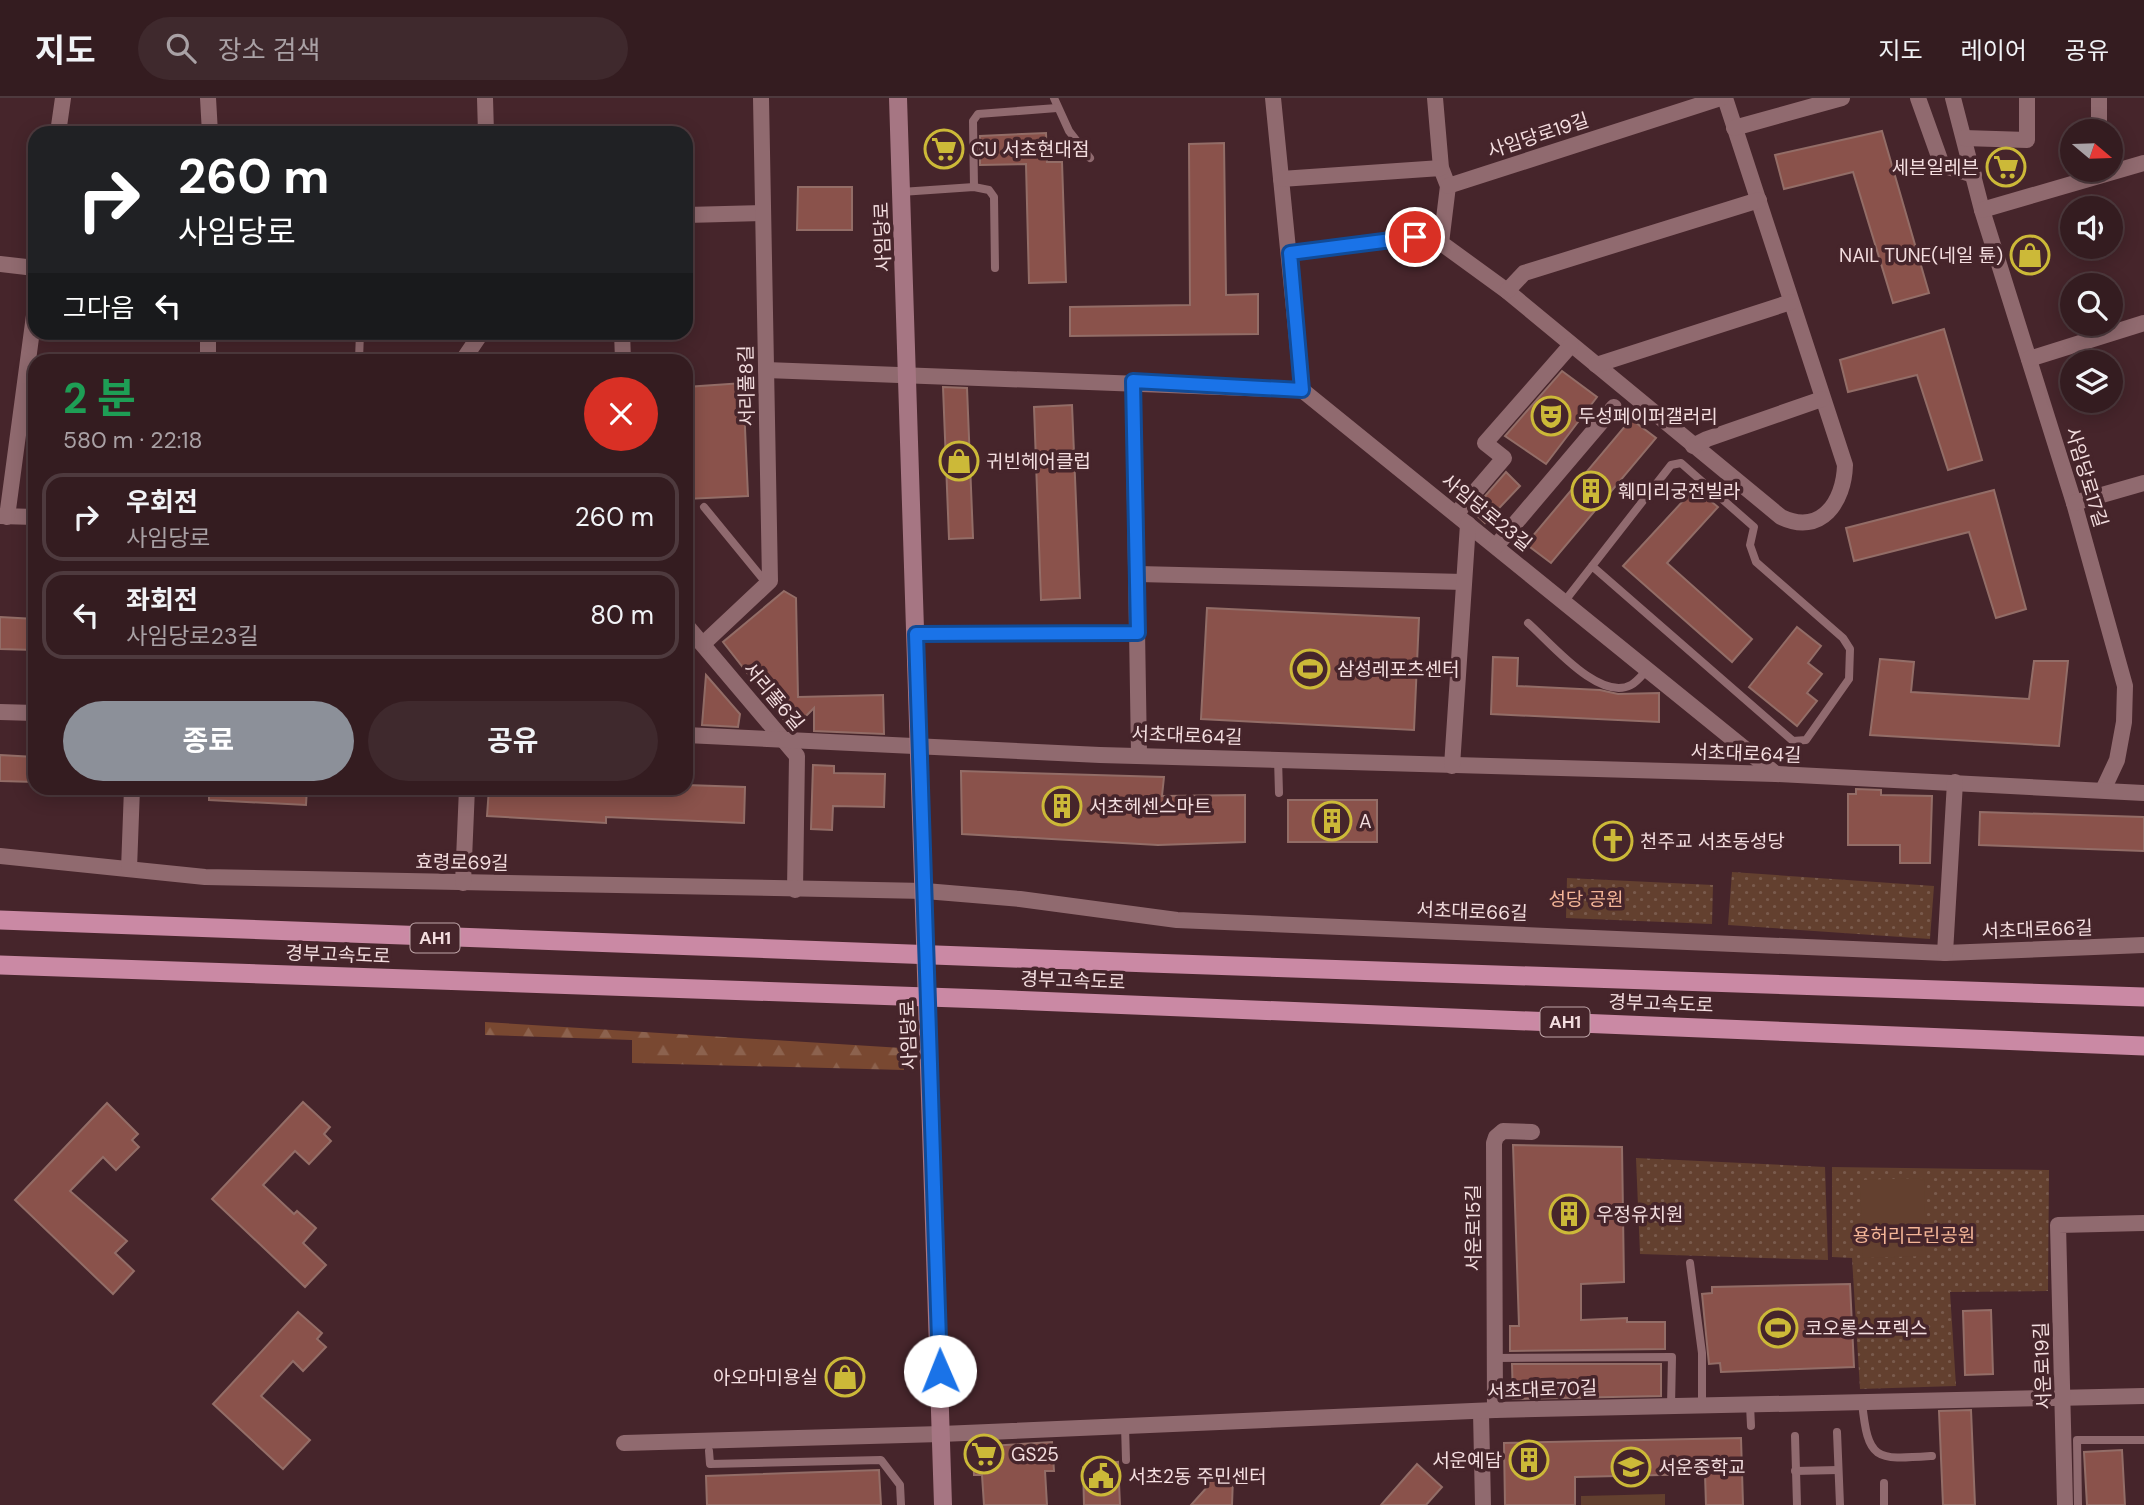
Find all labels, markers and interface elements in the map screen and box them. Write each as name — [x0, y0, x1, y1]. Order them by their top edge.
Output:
search box — [138, 17, 628, 80]
text: 지도 — [35, 29, 96, 72]
icon: search — [162, 29, 200, 67]
text: 장소 검색 — [218, 33, 320, 67]
text: 지도 — [1878, 35, 1923, 66]
text: 레이어 — [1961, 35, 2027, 66]
text: 공유 — [2065, 35, 2109, 66]
street label: 사임당로19길 — [1484, 107, 1592, 164]
north arrow — [2060, 119, 2123, 182]
map controls — [2060, 119, 2123, 413]
supermarket icon: CU 서초현대점 — [923, 128, 965, 170]
place label: CU 서초현대점 — [971, 137, 1090, 162]
text: 260 m — [178, 144, 329, 208]
supermarket icon: 세븐일레븐 — [1985, 146, 2027, 188]
icon: right — [63, 154, 154, 245]
place label: 세븐일레븐 — [1892, 155, 1979, 180]
button: sound — [2060, 196, 2123, 259]
street label: 사임당로 — [869, 202, 896, 272]
pin — [1385, 207, 1445, 267]
text: 사임당로 — [178, 211, 296, 253]
icon: arrive — [1396, 218, 1434, 256]
shop icon: NAIL TUNE(네일 튠) — [2009, 234, 2051, 276]
place label: NAIL TUNE(네일 튠) — [1839, 243, 2003, 268]
button: search — [2060, 273, 2123, 336]
icon: left — [149, 287, 187, 325]
text: 그다음 — [63, 291, 135, 325]
street label: 서리풀8길 — [733, 345, 760, 427]
button: layers — [2060, 350, 2123, 413]
text: 2 분 — [63, 371, 136, 426]
button: close — [584, 377, 658, 451]
theatre icon: 두성페이퍼갤러리 — [1530, 395, 1572, 437]
place label: 두성페이퍼갤러리 — [1578, 404, 1718, 429]
street label: 사임당로17길 — [2059, 424, 2114, 530]
text: 580 m · 22:18 — [63, 425, 202, 455]
shop icon: 귀빈헤어클럽 — [938, 440, 980, 482]
place label: 귀빈헤어클럽 — [986, 449, 1091, 474]
street label: 사임당로23길 — [1436, 468, 1537, 557]
building icon: 훼미리궁전빌라 — [1570, 470, 1612, 512]
place label: 훼미리궁전빌라 — [1618, 479, 1740, 504]
text: 우회전 — [126, 485, 198, 519]
icon: right — [67, 498, 105, 536]
text: 260 m — [575, 500, 654, 534]
text: 사임당로 — [126, 523, 211, 553]
text: 좌회전 — [126, 583, 198, 617]
icon: left — [67, 596, 105, 634]
text: 80 m — [590, 598, 654, 632]
text: 사임당로23길 — [126, 621, 259, 651]
sports icon: 삼성레포츠센터 — [1289, 648, 1331, 690]
street label: 서리풀6길 — [738, 657, 810, 736]
place label: 삼성레포츠센터 — [1337, 657, 1459, 682]
button: 종료 — [63, 701, 354, 781]
button: 공유 — [368, 701, 658, 781]
street label: 서초대로64길 — [1131, 721, 1243, 750]
street label: 서초대로64길 — [1690, 739, 1802, 768]
building icon: 서초헤센스마트 — [1041, 785, 1083, 827]
place label: 서초헤센스마트 — [1089, 794, 1211, 819]
building icon: A — [1311, 800, 1353, 842]
place label: A — [1359, 809, 1372, 834]
church icon: 천주교 서초동성당 — [1592, 820, 1634, 862]
place label: 천주교 서초동성당 — [1640, 829, 1785, 854]
street label: 효령로69길 — [415, 849, 509, 876]
park label: 성당 공원 — [1549, 887, 1623, 912]
street label: 서초대로66길 — [1416, 897, 1528, 926]
street label: 서초대로66길 — [1981, 915, 2093, 944]
road number: AH1 — [410, 924, 460, 952]
street label: 경부고속도로 — [285, 940, 391, 969]
street label: 경부고속도로 — [1020, 966, 1126, 995]
street label: 경부고속도로 — [1608, 989, 1714, 1018]
street label: 사임당로 — [895, 1000, 922, 1070]
road number: AH1 — [1540, 1007, 1590, 1037]
street label: 서운로15길 — [1461, 1184, 1486, 1272]
building icon: 우정유치원 — [1548, 1193, 1590, 1235]
place label: 우정유치원 — [1596, 1202, 1683, 1227]
park label: 용허리근린공원 — [1853, 1223, 1975, 1248]
sports icon: 코오롱스포렉스 — [1757, 1307, 1799, 1349]
place label: 코오롱스포렉스 — [1805, 1316, 1927, 1341]
street label: 서운로19길 — [2028, 1322, 2057, 1410]
position arrow — [903, 1334, 977, 1408]
shop icon: 아오마미용실 — [824, 1356, 866, 1398]
place label: 아오마미용실 — [713, 1365, 818, 1390]
street label: 서초대로70길 — [1486, 1375, 1598, 1404]
supermarket icon: GS25 — [963, 1433, 1005, 1475]
building icon: 서운예담 — [1508, 1439, 1550, 1481]
place label: GS25 — [1011, 1442, 1059, 1467]
school or university icon: 서운중학교 — [1610, 1446, 1652, 1488]
place label: 서운예담 — [1432, 1448, 1503, 1473]
public building icon: 서초2동 주민센터 — [1080, 1455, 1122, 1497]
place label: 서운중학교 — [1658, 1455, 1745, 1480]
place label: 서초2동 주민센터 — [1128, 1464, 1266, 1489]

